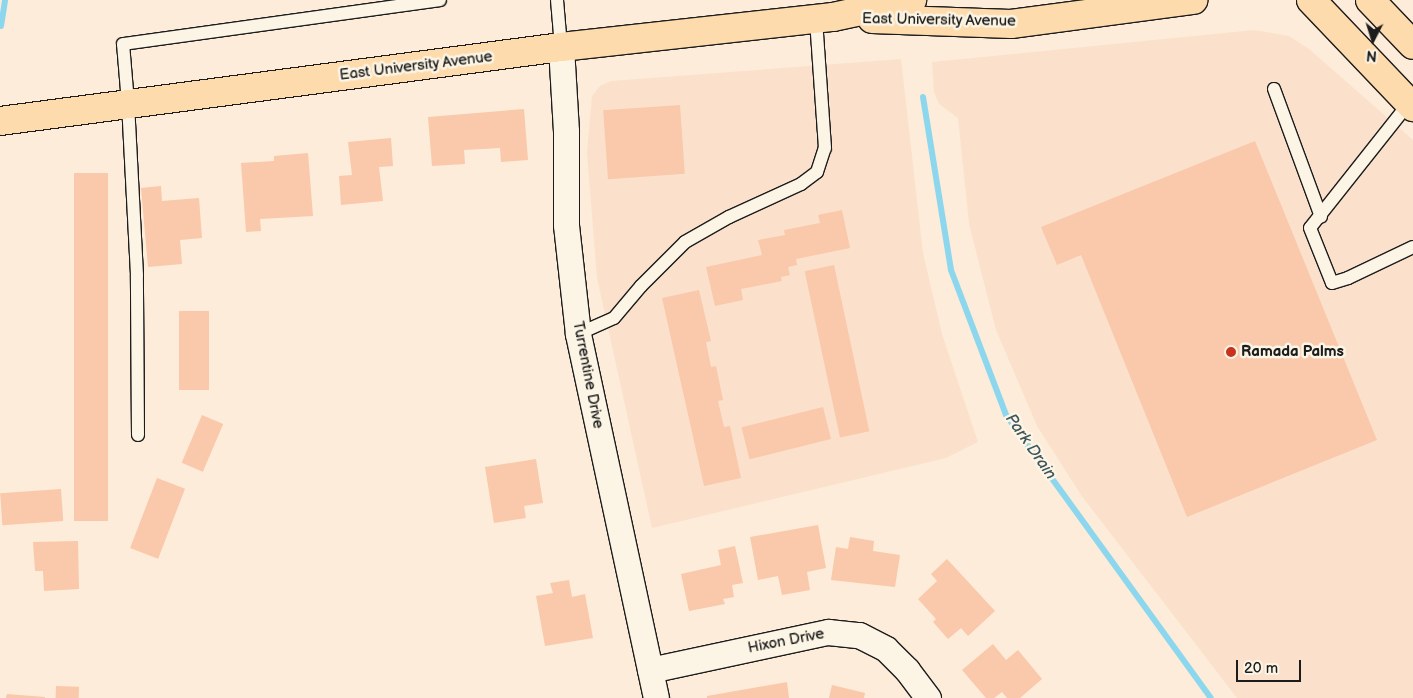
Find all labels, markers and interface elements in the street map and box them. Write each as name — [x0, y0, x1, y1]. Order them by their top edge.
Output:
street label: East University Avenue — [861, 10, 1017, 30]
north arrow — [1348, 15, 1398, 65]
text: N — [1366, 47, 1378, 64]
street label: East University Avenue — [338, 48, 494, 84]
street label: Turrentine Drive — [569, 320, 607, 430]
place label: Ramada Palms — [1241, 343, 1344, 361]
marker: Ramada Palms — [1225, 346, 1237, 358]
water label: Park Drain — [1000, 410, 1060, 484]
street label: Hixon Drive — [746, 625, 826, 657]
scale bar — [1238, 650, 1303, 682]
text: 20 m — [1244, 659, 1278, 678]

